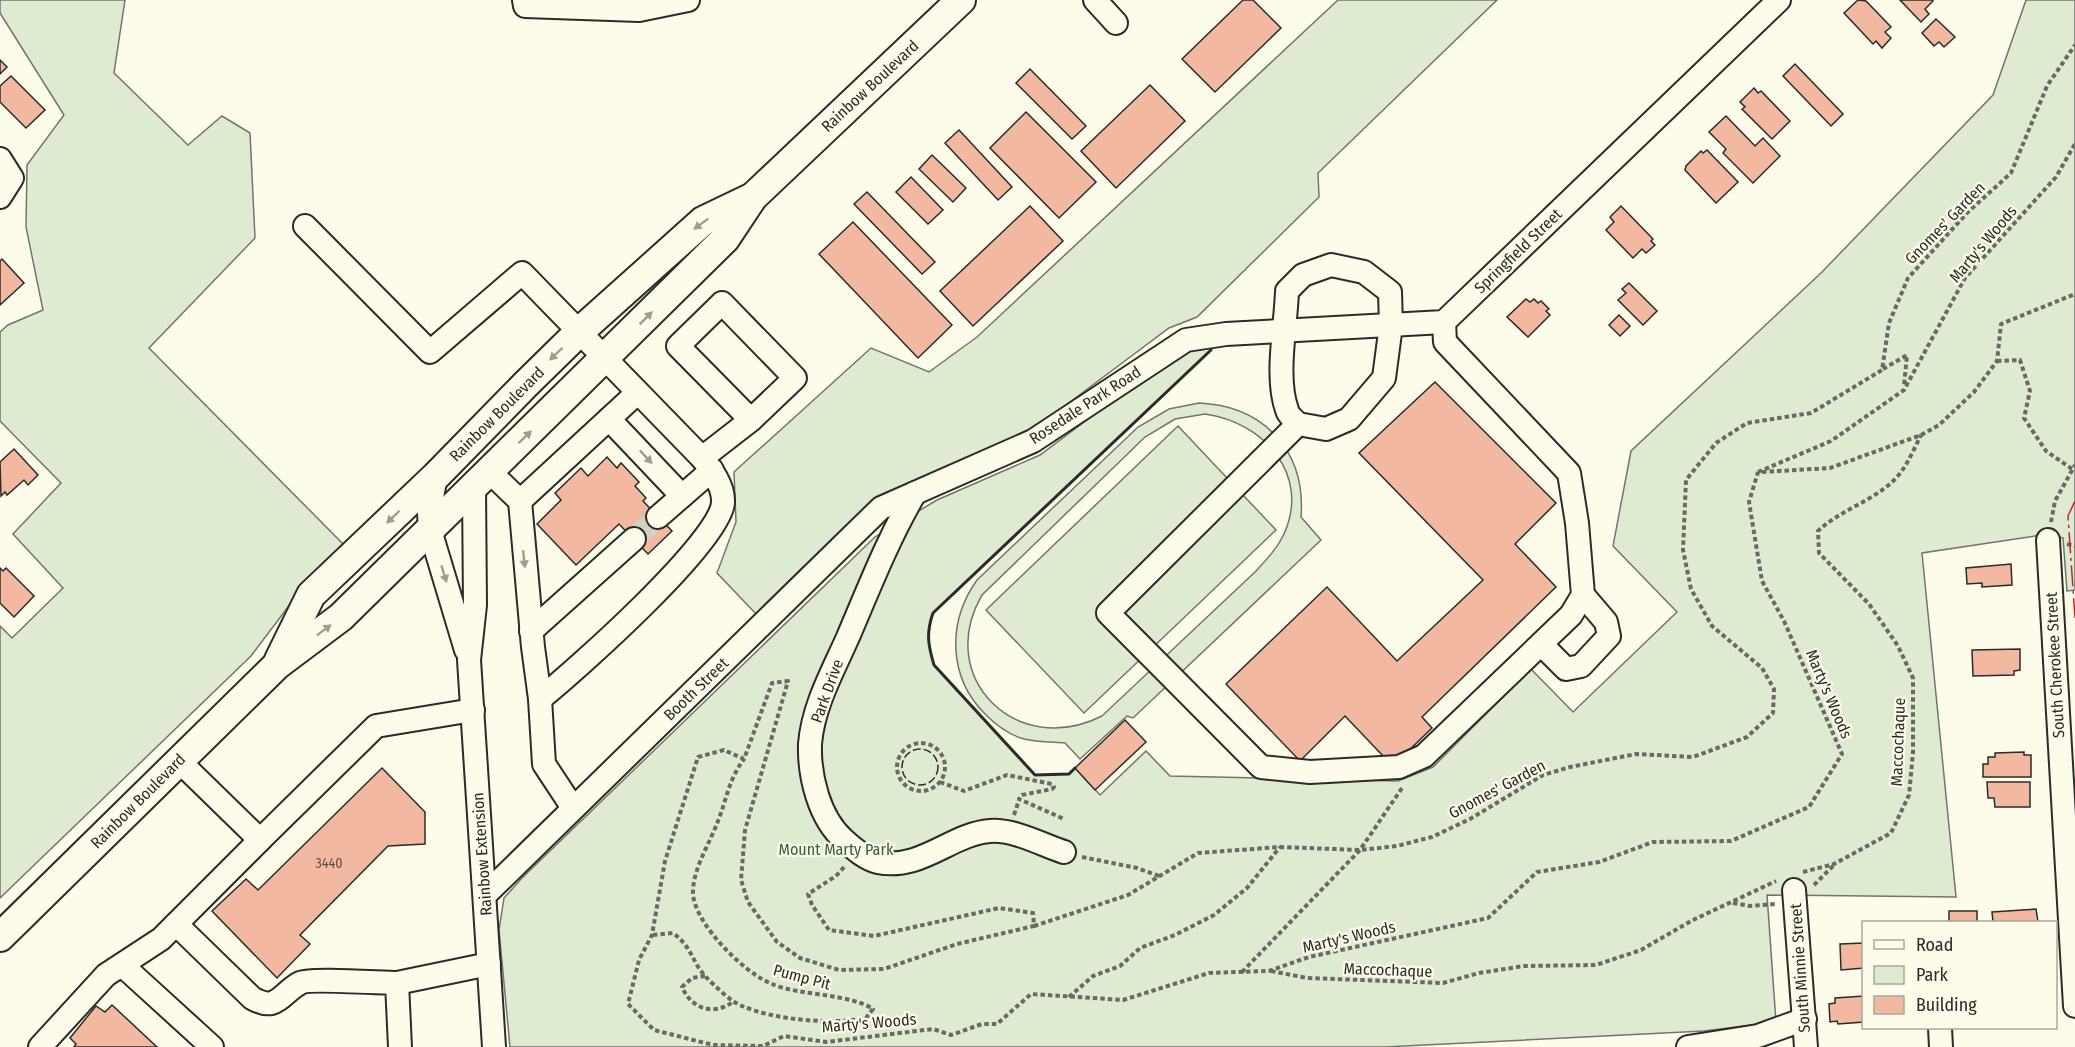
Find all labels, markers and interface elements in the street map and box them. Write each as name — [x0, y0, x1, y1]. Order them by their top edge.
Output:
street label: Rainbow Boulevard — [817, 36, 923, 136]
street label: Gnomes' Garden — [1901, 178, 1989, 268]
street label: Marty's Woods — [1945, 201, 2021, 286]
street label: Springfield Street — [1470, 204, 1566, 297]
one-way arrow — [693, 218, 709, 231]
one-way arrow — [638, 311, 652, 325]
one-way arrow — [549, 347, 563, 361]
street label: Rosedale Park Road — [1026, 362, 1144, 448]
street label: Rainbow Boulevard — [446, 363, 548, 465]
one-way arrow — [518, 431, 532, 445]
one-way arrow — [639, 450, 653, 465]
one-way arrow — [386, 510, 401, 524]
one-way arrow — [519, 550, 529, 569]
one-way arrow — [440, 565, 449, 583]
street label: South Cherokee Street — [2042, 591, 2068, 739]
one-way arrow — [315, 624, 331, 636]
street label: Marty's Woods — [1802, 647, 1856, 742]
street label: Booth Street — [660, 653, 733, 724]
street label: Park Drive — [807, 657, 847, 725]
street label: Maccochaque — [1887, 697, 1909, 787]
street label: Rainbow Boulevard — [87, 750, 189, 852]
street label: Gnomes' Garden — [1445, 756, 1549, 822]
street label: Rainbow Extension — [468, 792, 496, 916]
park label: Mount Marty Park — [779, 840, 894, 859]
house number: 3440 — [315, 855, 343, 872]
street label: South Minnie Street — [1786, 902, 1814, 1033]
street label: Marty's Woods — [1301, 917, 1398, 957]
legend — [1862, 921, 2057, 1029]
text: Road — [1916, 934, 1953, 956]
street label: Maccochaque — [1343, 959, 1433, 981]
street label: Pump Pit — [771, 960, 833, 994]
text: Park — [1916, 964, 1949, 986]
text: Building — [1916, 994, 1977, 1016]
street label: Marty's Woods — [821, 1009, 917, 1037]

